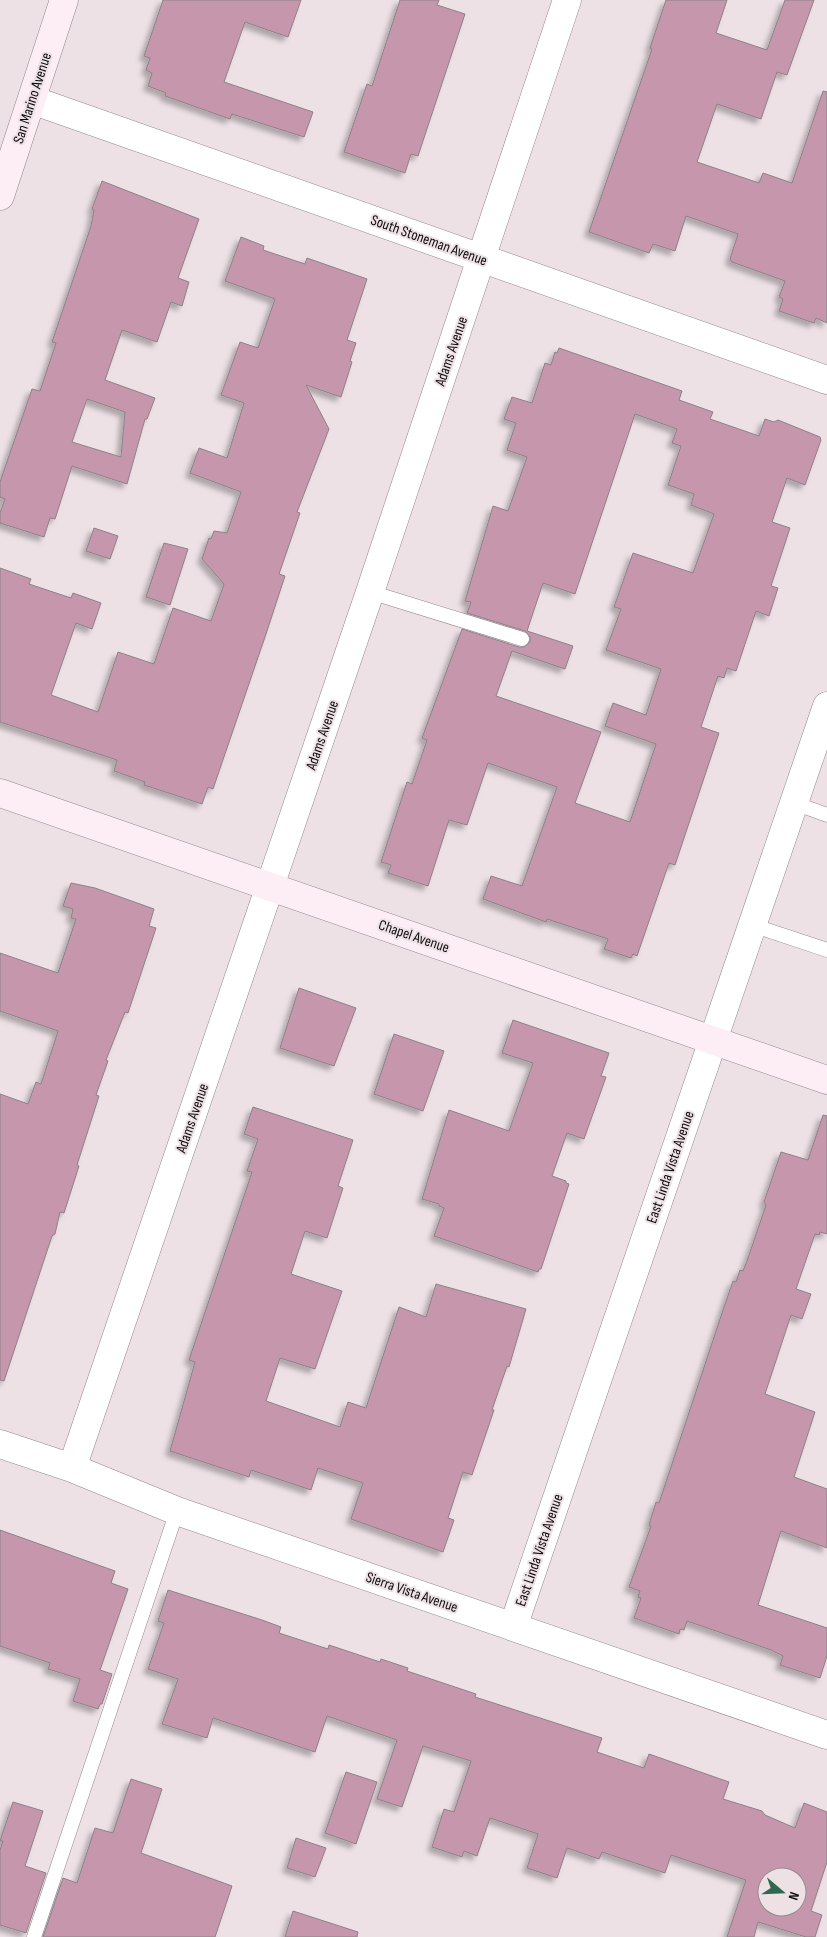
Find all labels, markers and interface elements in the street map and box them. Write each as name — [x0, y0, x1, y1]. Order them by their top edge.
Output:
street label: San Marino Avenue — [9, 50, 56, 146]
street label: South Stoneman Avenue — [368, 211, 490, 270]
street label: Adams Avenue — [430, 314, 472, 389]
street label: Adams Avenue — [301, 698, 343, 773]
street label: Chapel Avenue — [376, 916, 452, 957]
street label: Adams Avenue — [171, 1081, 213, 1156]
street label: East Linda Vista Avenue — [642, 1109, 699, 1226]
street label: East Linda Vista Avenue — [511, 1492, 568, 1609]
street label: Sierra Vista Avenue — [363, 1568, 460, 1617]
north arrow — [757, 1867, 807, 1917]
text: N — [785, 1890, 803, 1902]

